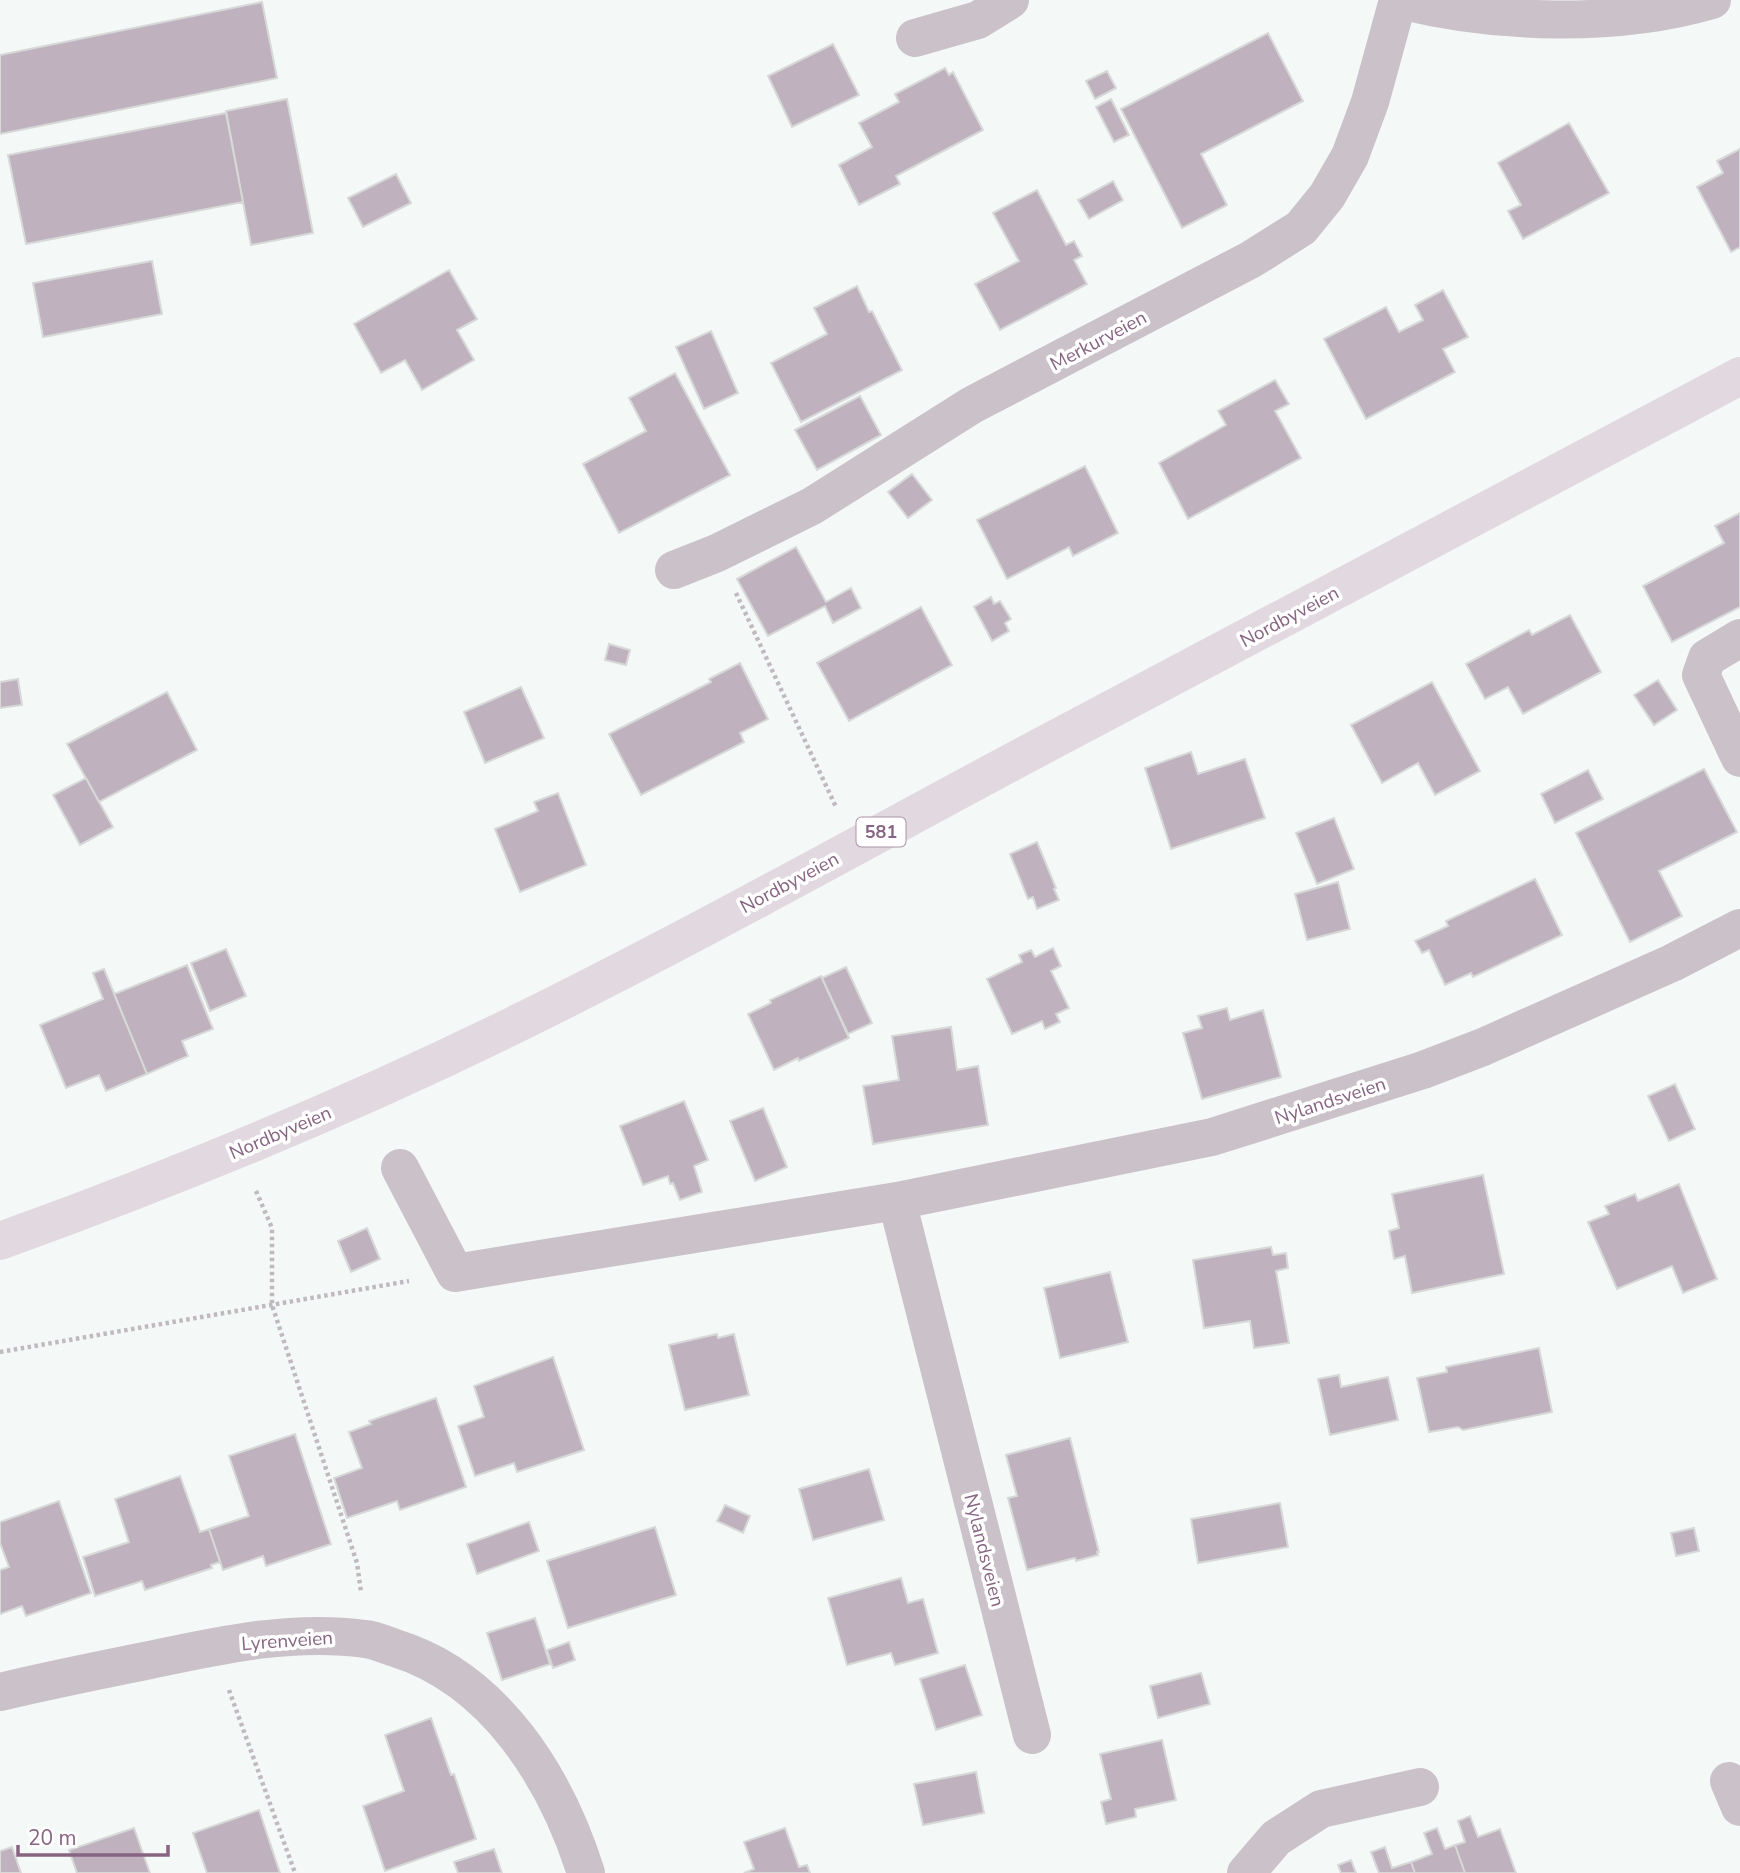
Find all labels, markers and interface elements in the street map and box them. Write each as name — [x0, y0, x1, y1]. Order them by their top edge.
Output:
street label: Merkurveien — [1046, 305, 1151, 377]
street label: Nordbyveien — [1235, 580, 1343, 654]
road number: 581 — [856, 818, 906, 846]
street label: Nordbyveien — [735, 846, 843, 920]
street label: Nylandsveien — [1271, 1071, 1389, 1131]
street label: Nordbyveien — [225, 1100, 335, 1166]
street label: Nylandsveien — [957, 1491, 1011, 1609]
street label: Lyrenveien — [240, 1625, 334, 1657]
scale bar — [18, 1814, 168, 1858]
text: 20 m — [28, 1824, 77, 1852]

